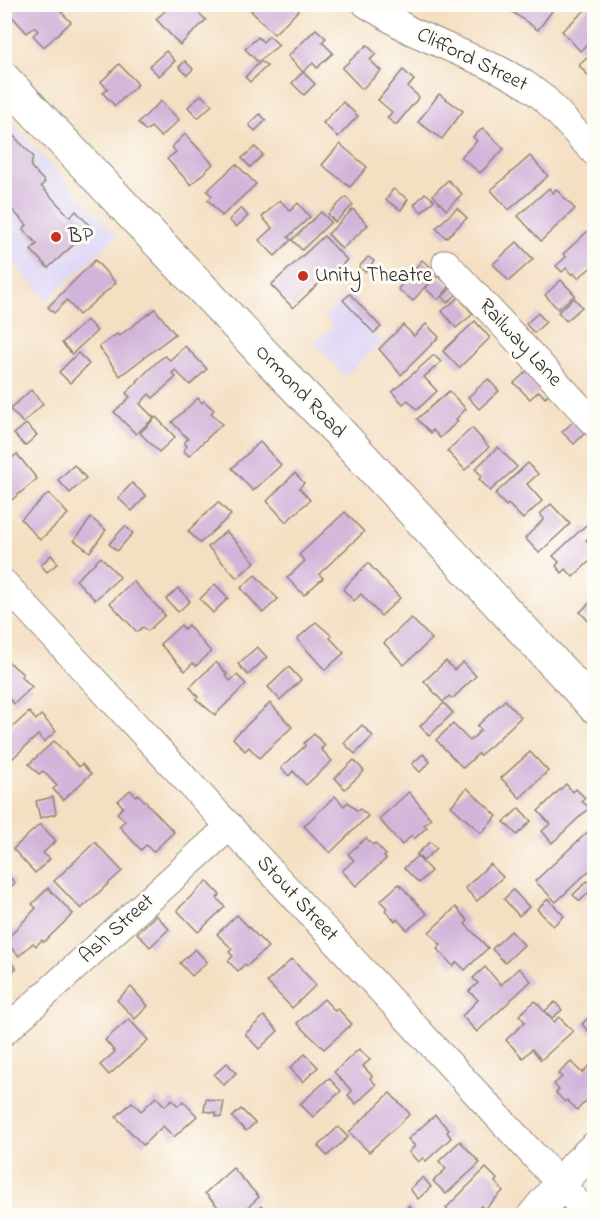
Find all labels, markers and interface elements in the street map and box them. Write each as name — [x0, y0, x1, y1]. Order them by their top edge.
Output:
street label: Clifford Street — [411, 20, 533, 100]
place label: BP — [67, 222, 93, 252]
marker: BP — [49, 230, 63, 244]
place label: Unity Theatre — [315, 261, 433, 293]
marker: Unity Theatre — [296, 269, 310, 283]
street label: Railway Lane — [470, 292, 569, 396]
street label: Ormond Road — [247, 338, 353, 446]
street label: Stout Street — [249, 849, 345, 949]
street label: Ash Street — [73, 887, 161, 971]

